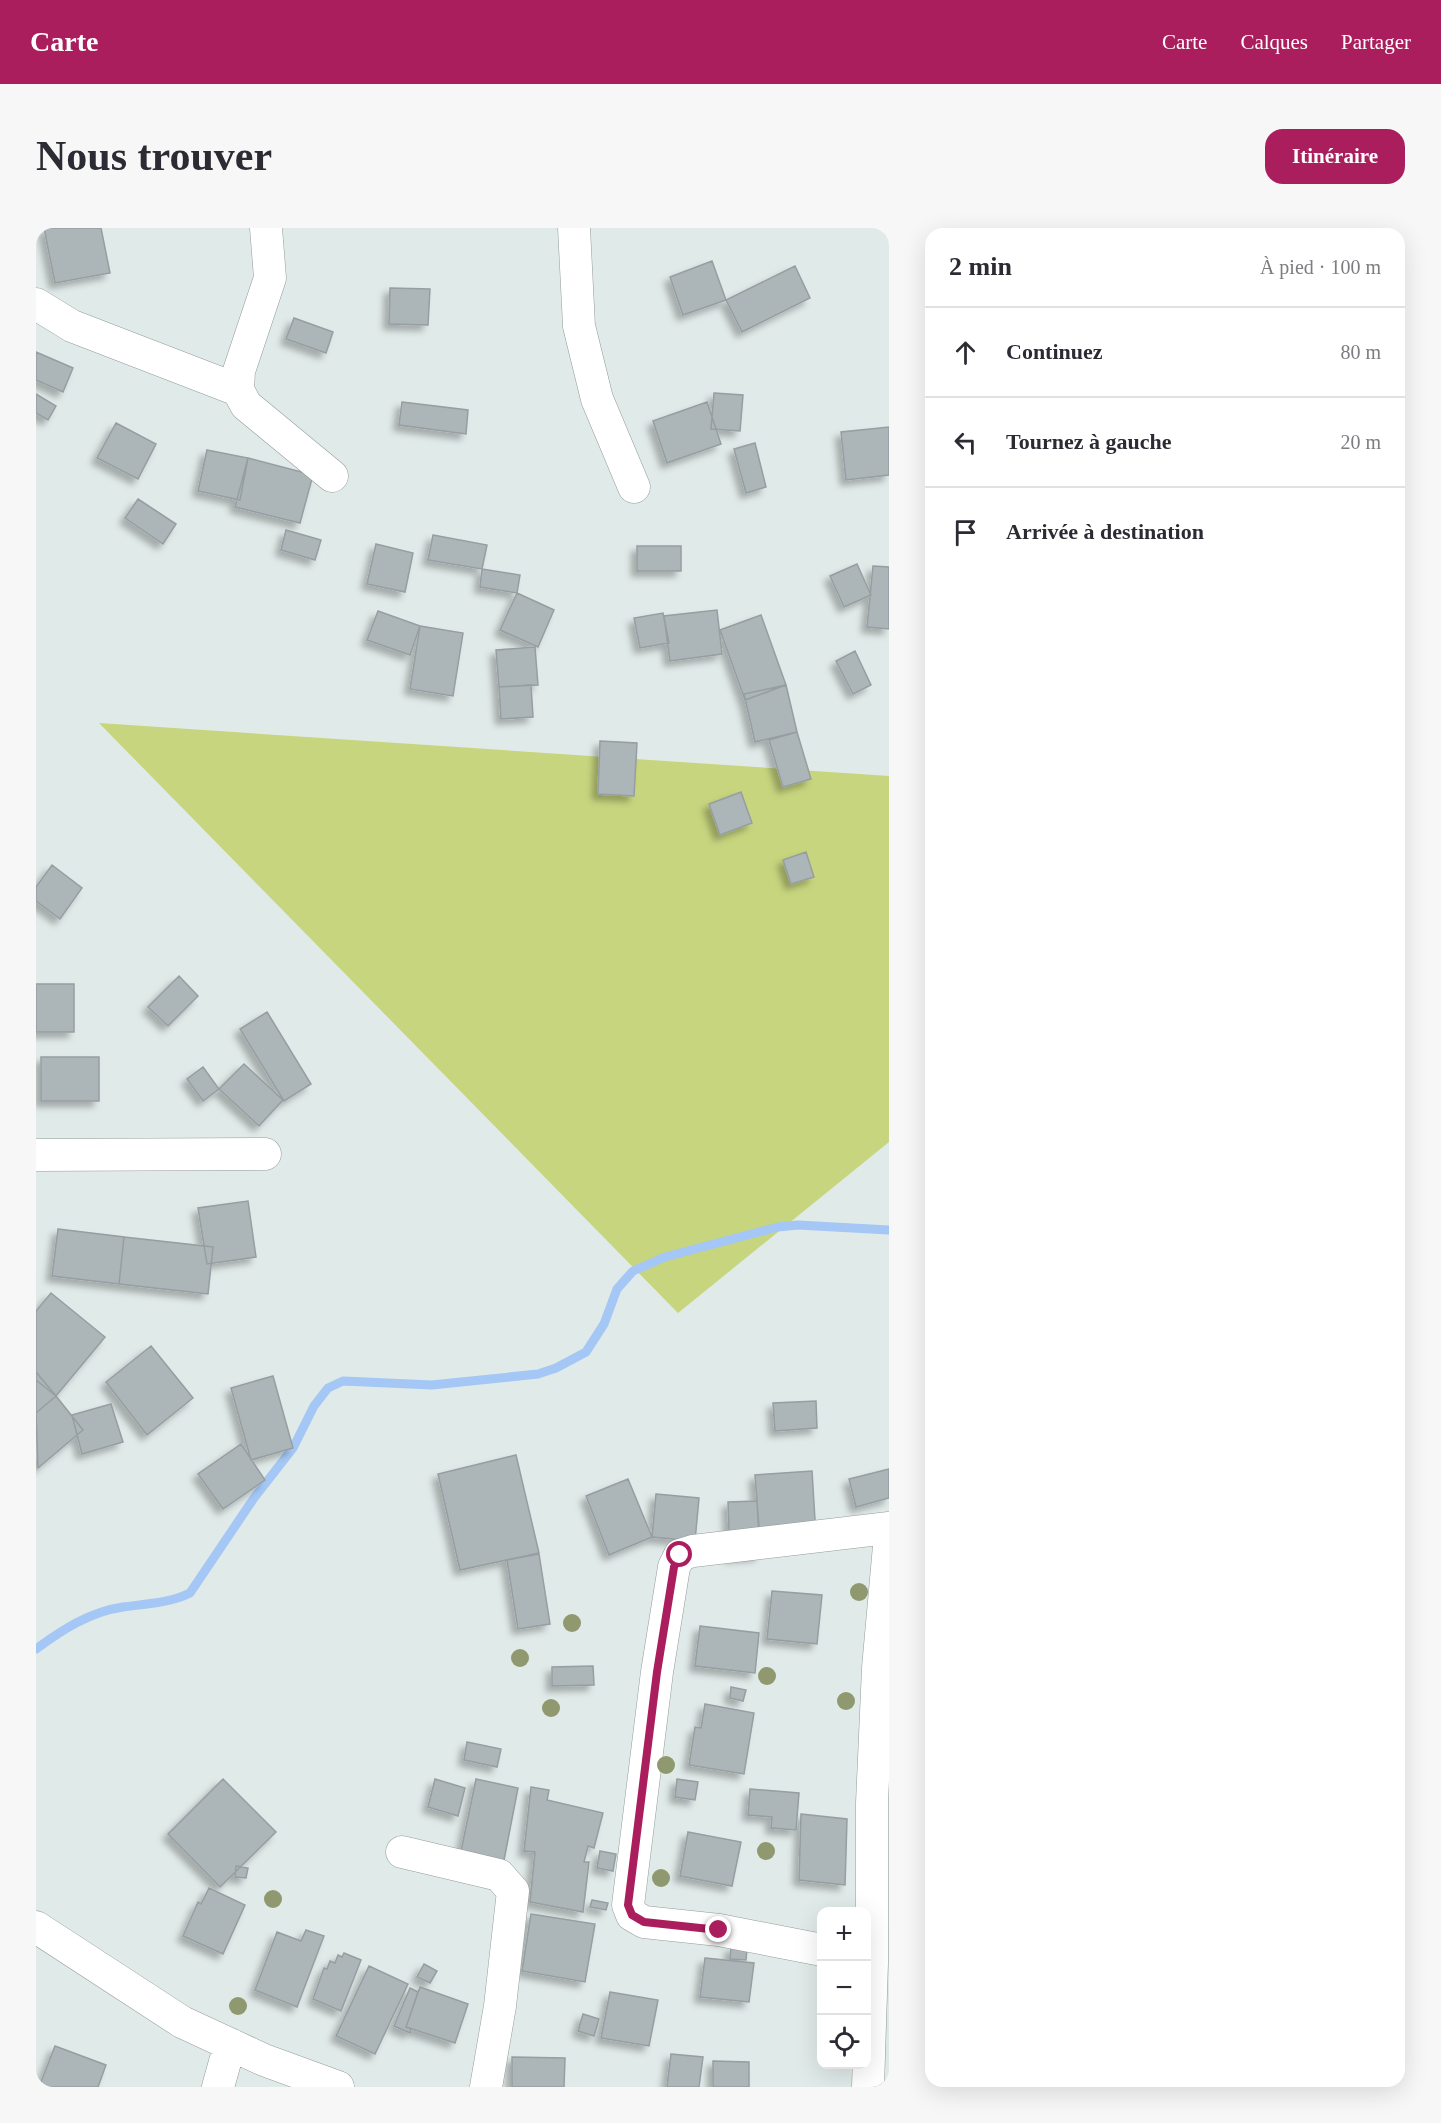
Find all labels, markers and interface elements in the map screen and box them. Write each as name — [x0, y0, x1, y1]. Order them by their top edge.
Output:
text: Carte — [30, 26, 98, 57]
text: Carte — [1162, 30, 1207, 54]
text: Calques — [1240, 30, 1308, 54]
text: Partager — [1341, 30, 1411, 54]
button: Itinéraire — [1265, 129, 1405, 184]
text: Nous trouver — [36, 133, 272, 179]
text: 2 min — [949, 252, 1012, 281]
text: À pied · 100 m — [1260, 256, 1381, 278]
icon: ahead — [949, 336, 982, 369]
text: Continuez — [1006, 339, 1103, 364]
text: 80 m — [1340, 341, 1381, 363]
icon: left — [949, 426, 982, 459]
text: Tournez à gauche — [1006, 429, 1171, 454]
text: 20 m — [1340, 431, 1381, 453]
icon: arrive — [949, 516, 982, 549]
text: Arrivée à destination — [1006, 519, 1204, 544]
route start — [666, 1541, 692, 1567]
map controls — [817, 1907, 871, 2069]
button: + — [817, 1907, 871, 1961]
route end — [705, 1916, 731, 1942]
button: − — [817, 1961, 871, 2015]
button: locate — [817, 2015, 871, 2069]

